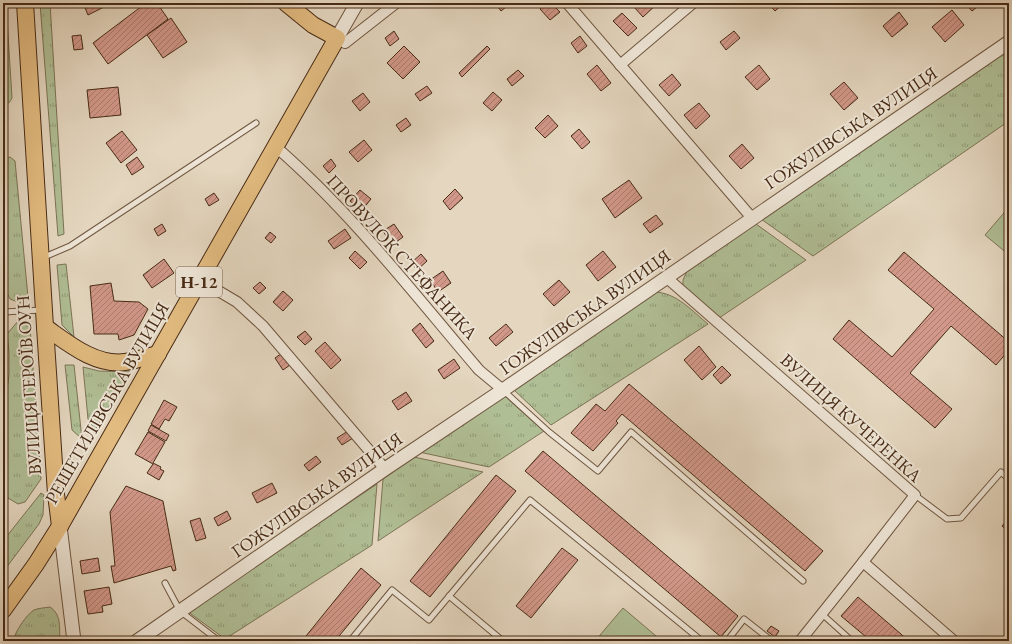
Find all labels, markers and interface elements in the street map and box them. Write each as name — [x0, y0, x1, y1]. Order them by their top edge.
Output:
street label: ГОЖУЛІВСЬКА ВУЛИЦЯ — [760, 61, 942, 194]
street label: ПРОВУЛОК СТЕФАНИКА — [322, 169, 483, 345]
street label: ГОЖУЛІВСЬКА ВУЛИЦЯ — [495, 244, 675, 379]
road number: Н-12 — [176, 267, 222, 297]
street label: ВУЛИЦЯ ГЕРОЇВ ОУН — [11, 294, 46, 476]
street label: РЕШЕТИЛІВСЬКА ВУЛИЦЯ — [39, 298, 174, 508]
street label: ВУЛИЦЯ КУЧЕРЕНКА — [776, 348, 927, 487]
street label: ГОЖУЛІВСЬКА ВУЛИЦЯ — [227, 427, 407, 562]

